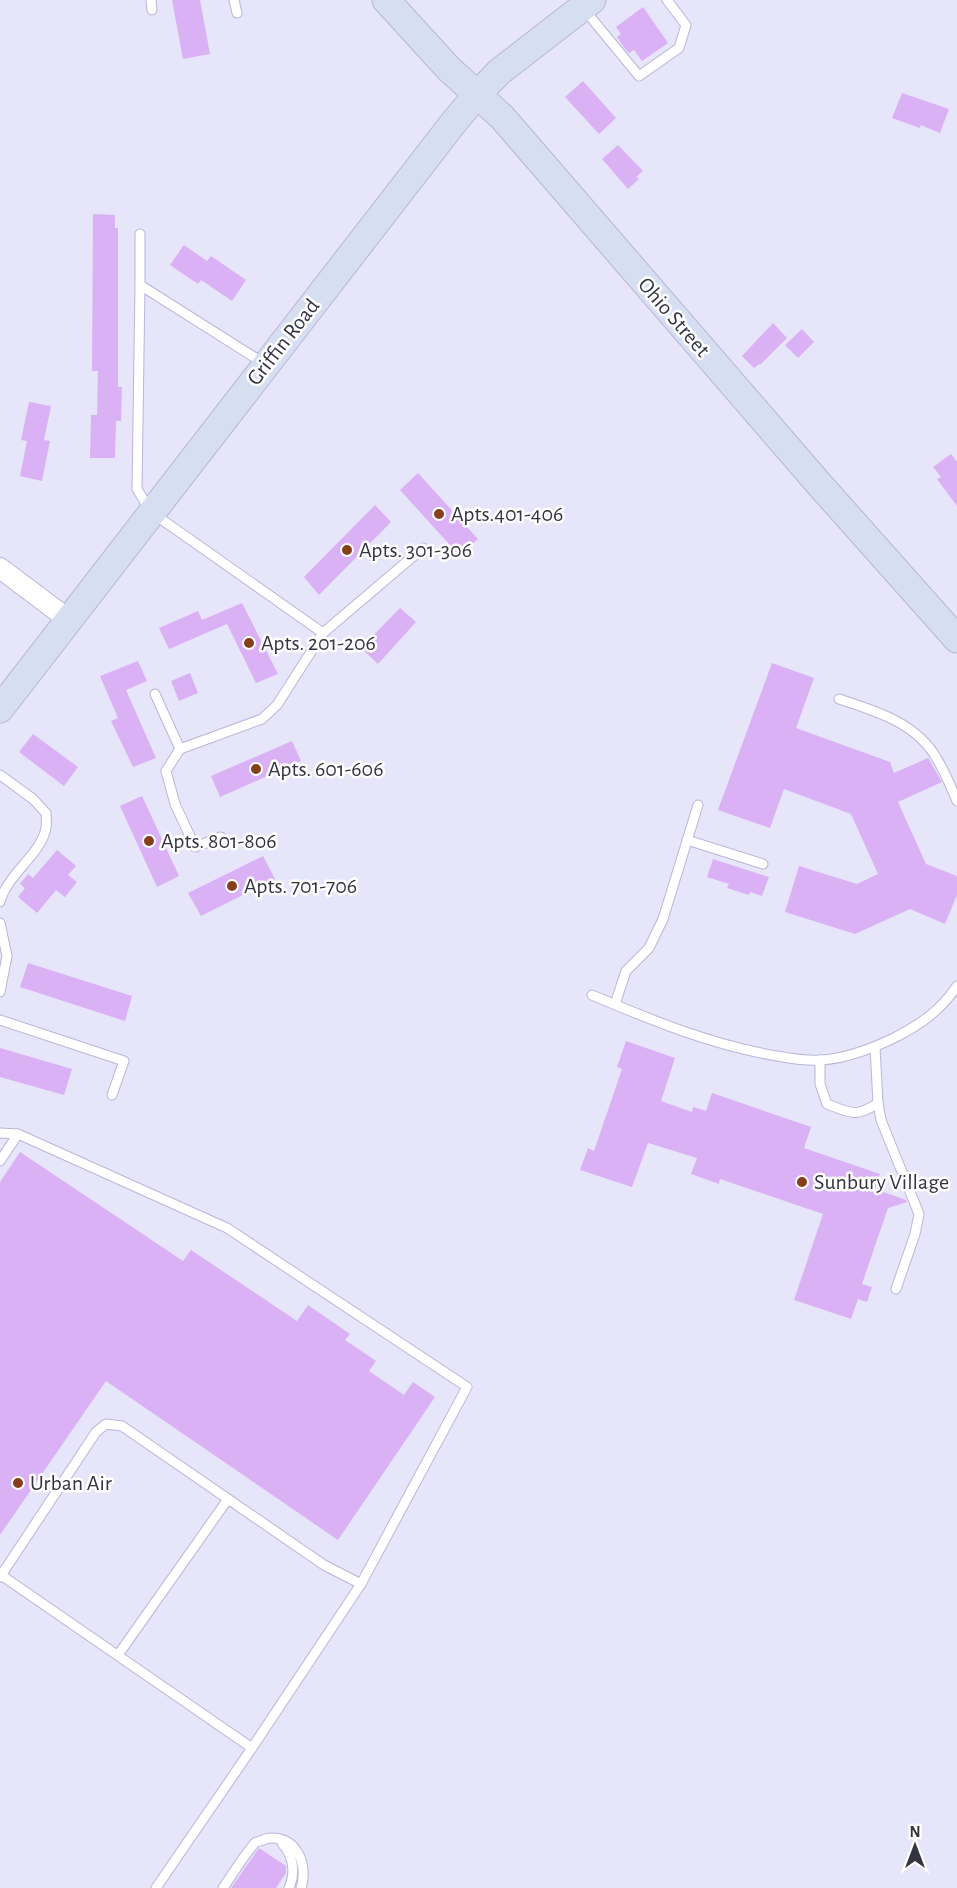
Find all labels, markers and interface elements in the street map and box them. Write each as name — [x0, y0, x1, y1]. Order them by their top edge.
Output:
street label: Ohio Street — [634, 273, 714, 361]
street label: Griffin Road — [243, 295, 323, 389]
place label: Apts.401-406 — [451, 503, 563, 525]
marker: Apts.401-406 — [432, 507, 446, 521]
place label: Apts. 301-306 — [359, 539, 472, 561]
marker: Apts. 301-306 — [340, 543, 354, 557]
place label: Apts. 201-206 — [261, 632, 376, 654]
marker: Apts. 201-206 — [242, 636, 256, 650]
place label: Apts. 601-606 — [268, 758, 384, 780]
marker: Apts. 601-606 — [249, 762, 263, 776]
place label: Apts. 801-806 — [161, 830, 277, 852]
marker: Apts. 801-806 — [142, 834, 156, 848]
place label: Apts. 701-706 — [244, 875, 357, 897]
marker: Apts. 701-706 — [225, 879, 239, 893]
place label: Sunbury Village — [814, 1171, 949, 1193]
marker: Sunbury Village — [795, 1175, 809, 1189]
place label: Urban Air — [30, 1472, 112, 1494]
marker: Urban Air — [11, 1476, 25, 1490]
north arrow — [885, 1816, 945, 1876]
text: N — [909, 1824, 921, 1840]

